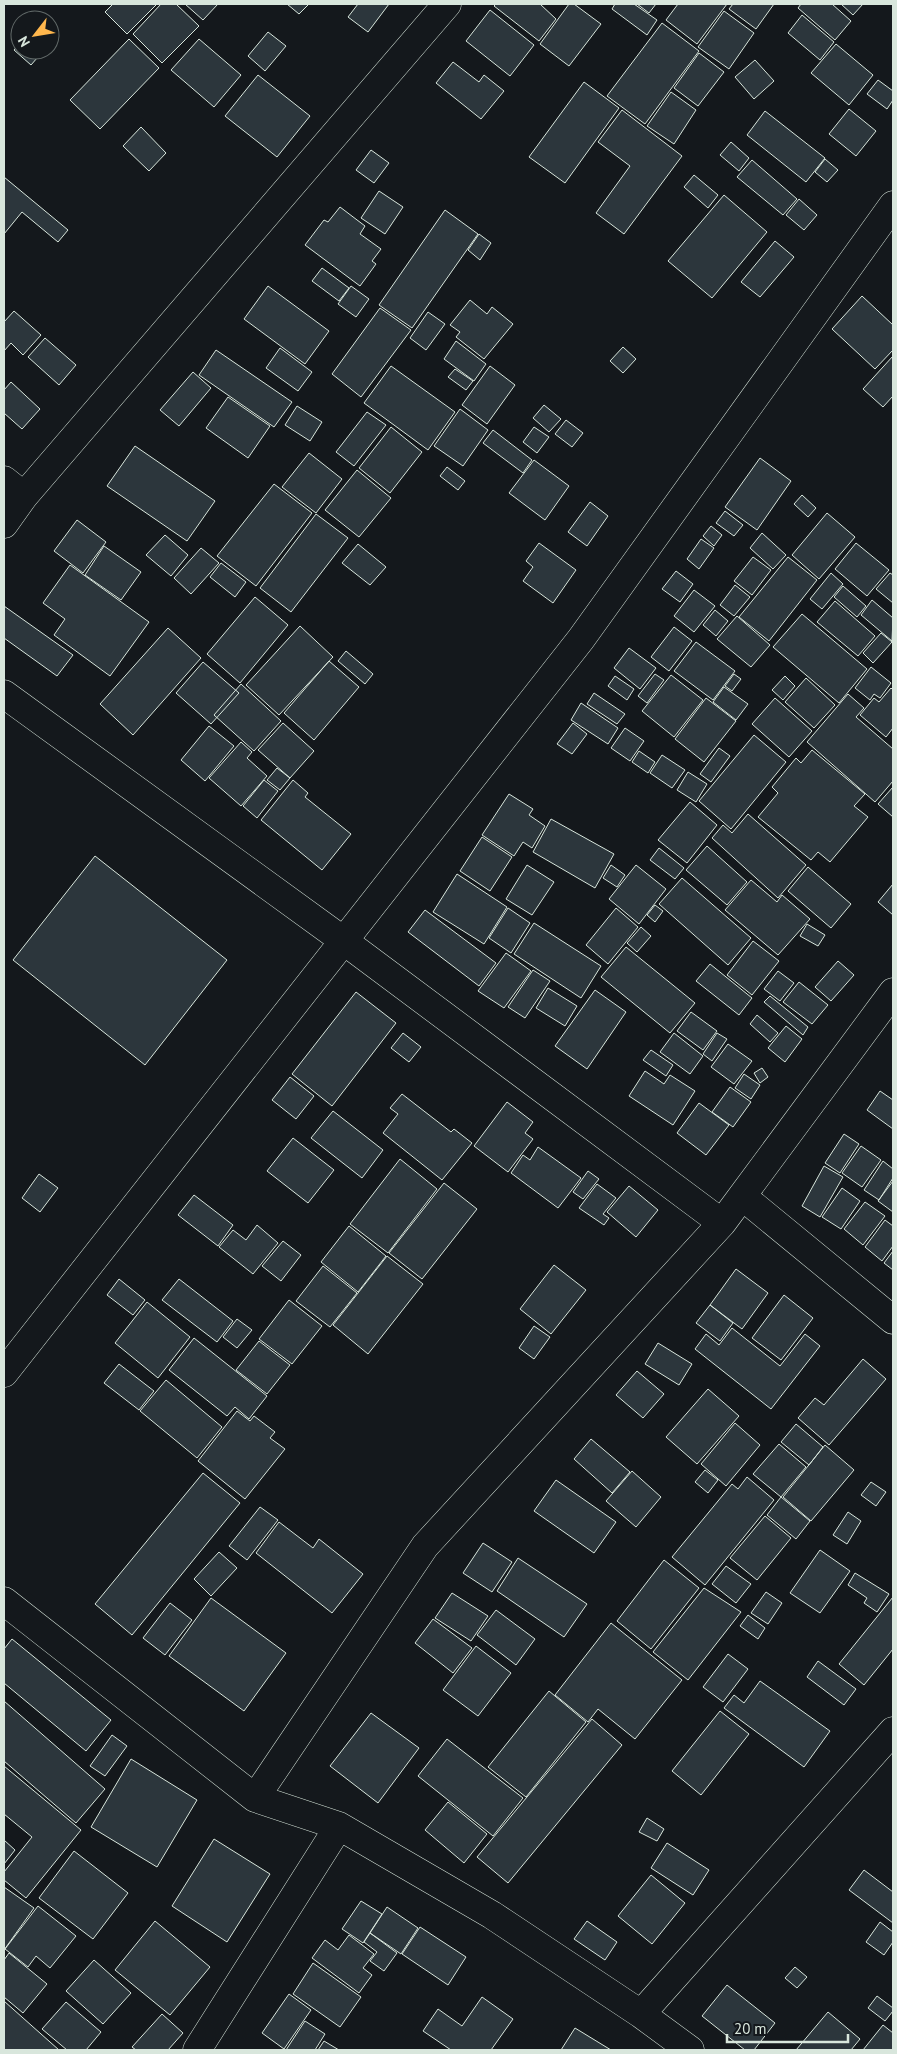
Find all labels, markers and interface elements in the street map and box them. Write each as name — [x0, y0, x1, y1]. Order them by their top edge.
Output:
north arrow — [10, 10, 60, 60]
text: N — [14, 33, 34, 50]
scale bar — [727, 2012, 848, 2044]
text: 20 m — [734, 2019, 767, 2038]

